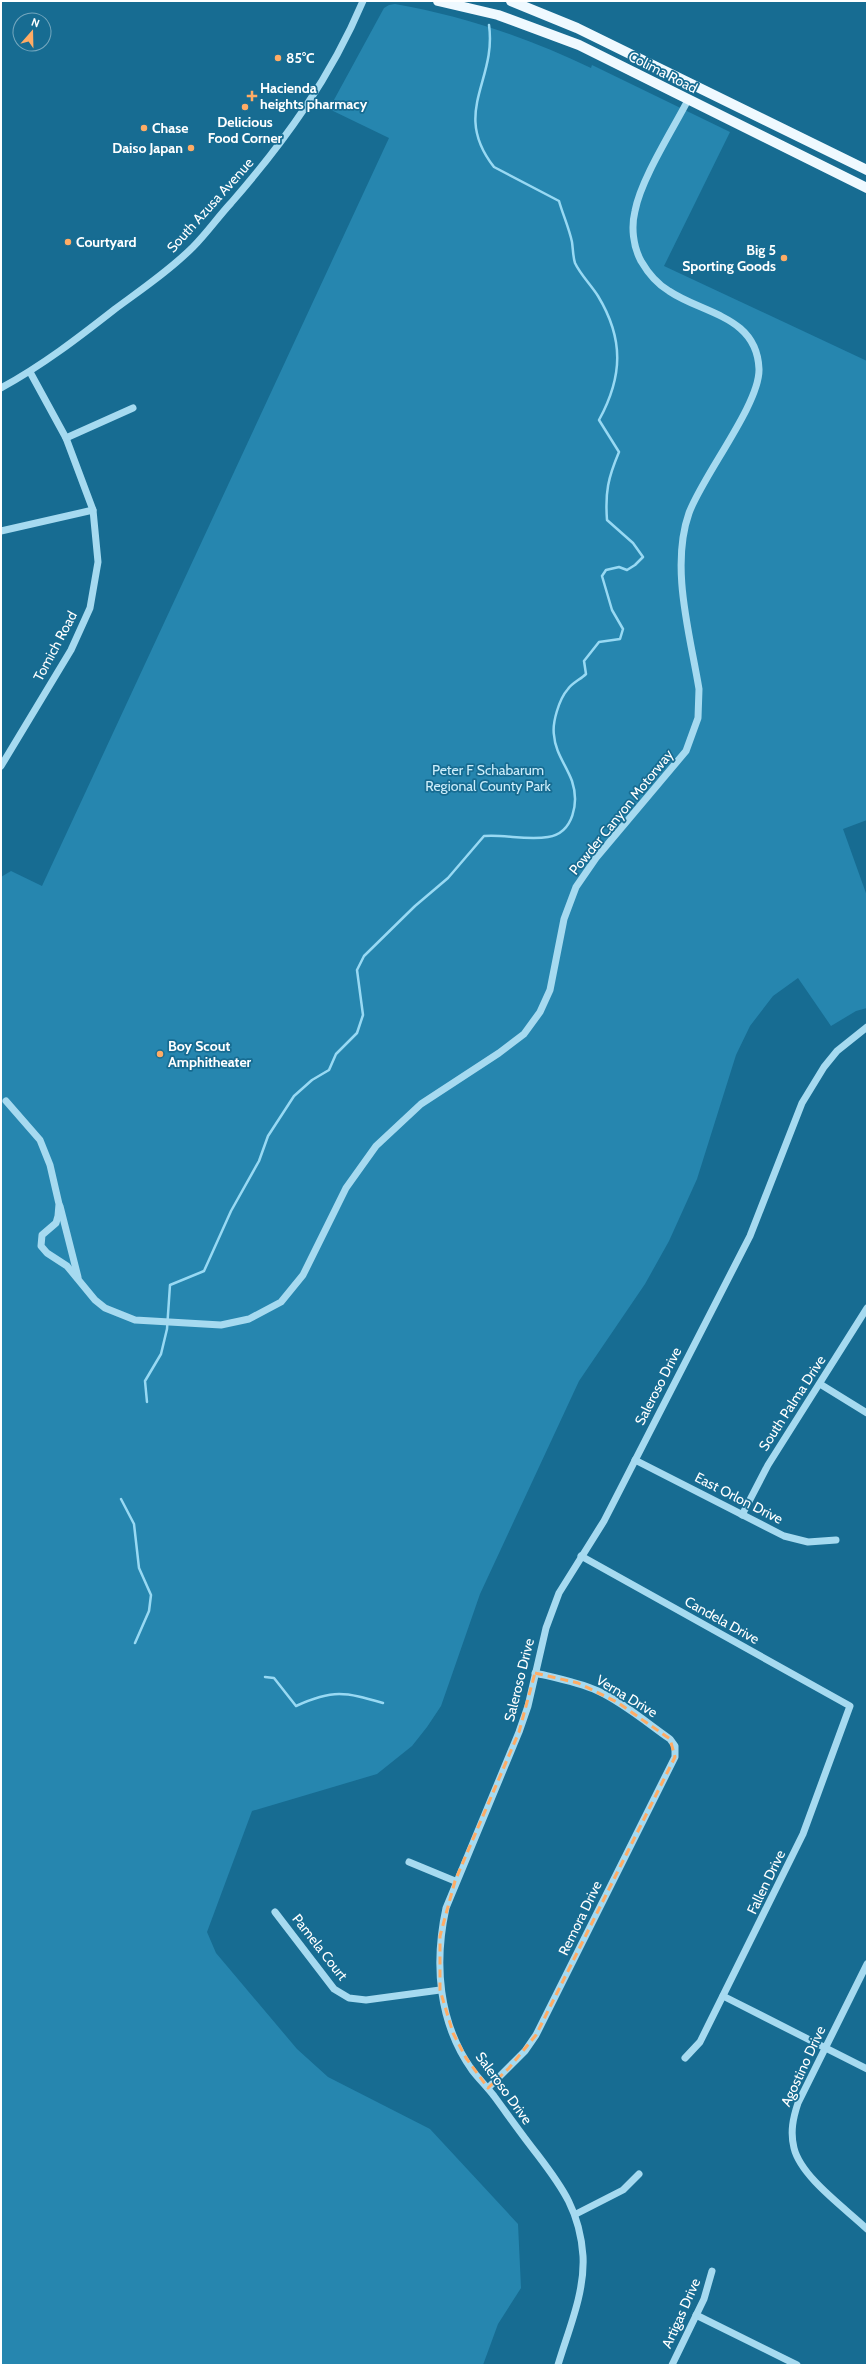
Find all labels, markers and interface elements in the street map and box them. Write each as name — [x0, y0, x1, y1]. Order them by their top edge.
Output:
north arrow — [12, 12, 52, 52]
text: N — [29, 15, 41, 31]
street label: Colima Road — [626, 47, 700, 97]
place label: 85°C — [286, 49, 315, 67]
marker: 85°C — [273, 53, 283, 63]
place label: Hacienda heights pharmacy — [260, 79, 368, 113]
marker: Hacienda heights pharmacy — [247, 91, 257, 101]
marker: Delicious Food Corner — [240, 102, 250, 112]
place label: Delicious Food Corner — [208, 113, 283, 147]
place label: Chase — [152, 119, 188, 137]
marker: Chase — [139, 123, 149, 133]
place label: Daiso Japan — [112, 139, 183, 157]
marker: Daiso Japan — [186, 143, 196, 153]
street label: South Azusa Avenue — [163, 154, 257, 256]
place label: Courtyard — [76, 233, 136, 251]
marker: Courtyard — [63, 237, 73, 247]
place label: Big 5 Sporting Goods — [682, 241, 776, 275]
marker: Big 5 Sporting Goods — [779, 253, 789, 263]
street label: Tomich Road — [29, 608, 81, 684]
street label: Powder Canyon Motorway — [565, 746, 677, 878]
park label: Peter F Schabarum Regional County Park — [425, 761, 552, 795]
place label: Boy Scout Amphitheater — [168, 1037, 252, 1071]
marker: Boy Scout Amphitheater — [155, 1049, 165, 1059]
street label: Saleroso Drive — [631, 1344, 685, 1428]
street label: South Palma Drive — [754, 1352, 830, 1454]
street label: East Orlon Drive — [692, 1468, 786, 1528]
street label: Candela Drive — [681, 1592, 763, 1648]
street label: Saleroso Drive — [500, 1636, 538, 1724]
street label: Verna Drive — [593, 1671, 661, 1721]
street label: Fallen Drive — [743, 1847, 789, 1917]
street label: Remora Drive — [554, 1878, 606, 1958]
street label: Pamela Court — [288, 1910, 352, 1984]
street label: Agostino Drive — [777, 2023, 829, 2109]
street label: Saleroso Drive — [472, 2048, 536, 2128]
street label: Artigas Drive — [658, 2275, 704, 2351]

